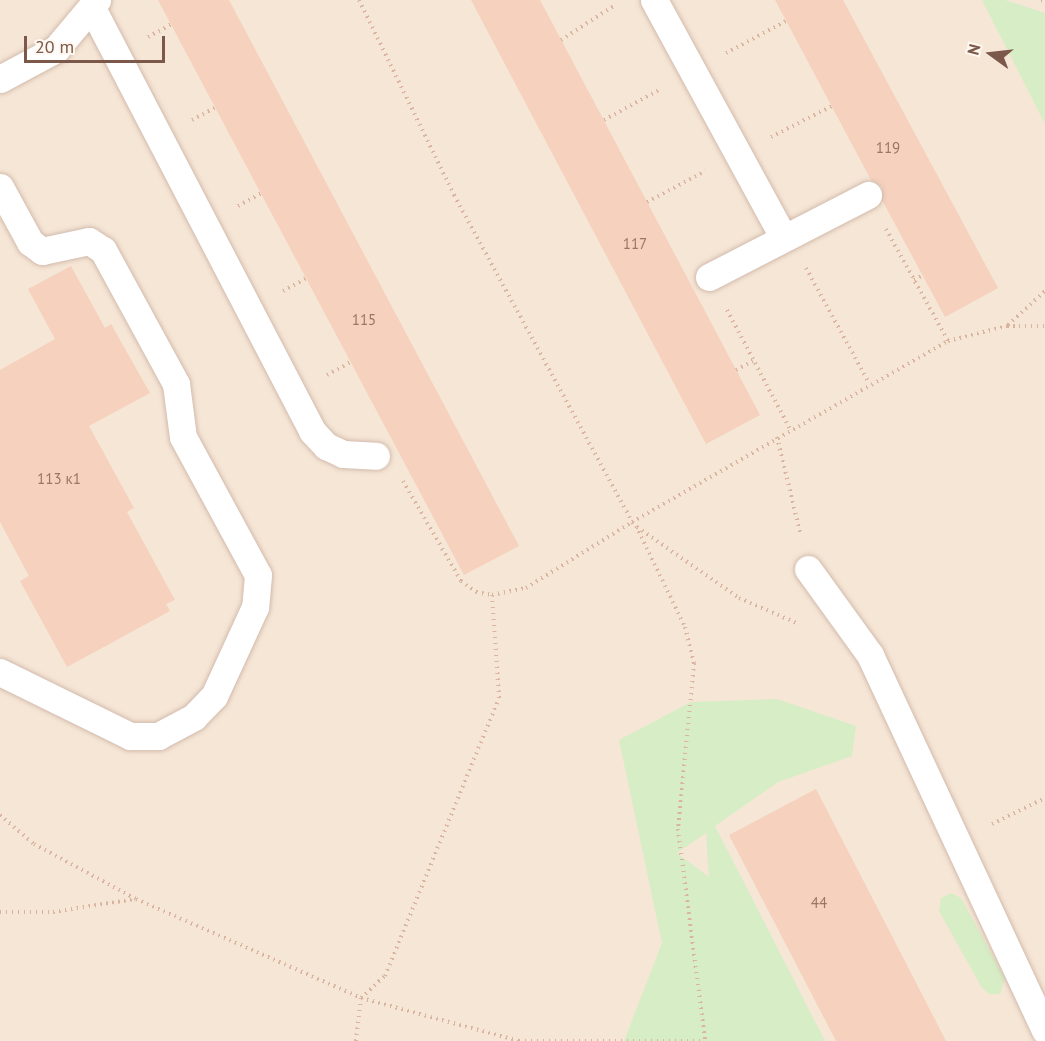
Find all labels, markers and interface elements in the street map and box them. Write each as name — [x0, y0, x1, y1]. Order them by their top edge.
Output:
scale bar — [27, 24, 168, 62]
north arrow — [961, 24, 1021, 84]
text: 20 m — [35, 35, 74, 58]
text: N — [963, 42, 985, 57]
house number: 119 — [876, 139, 900, 157]
house number: 117 — [623, 235, 647, 253]
house number: 115 — [352, 311, 376, 329]
house number: 113 к1 — [37, 470, 81, 488]
house number: 44 — [811, 894, 827, 912]

